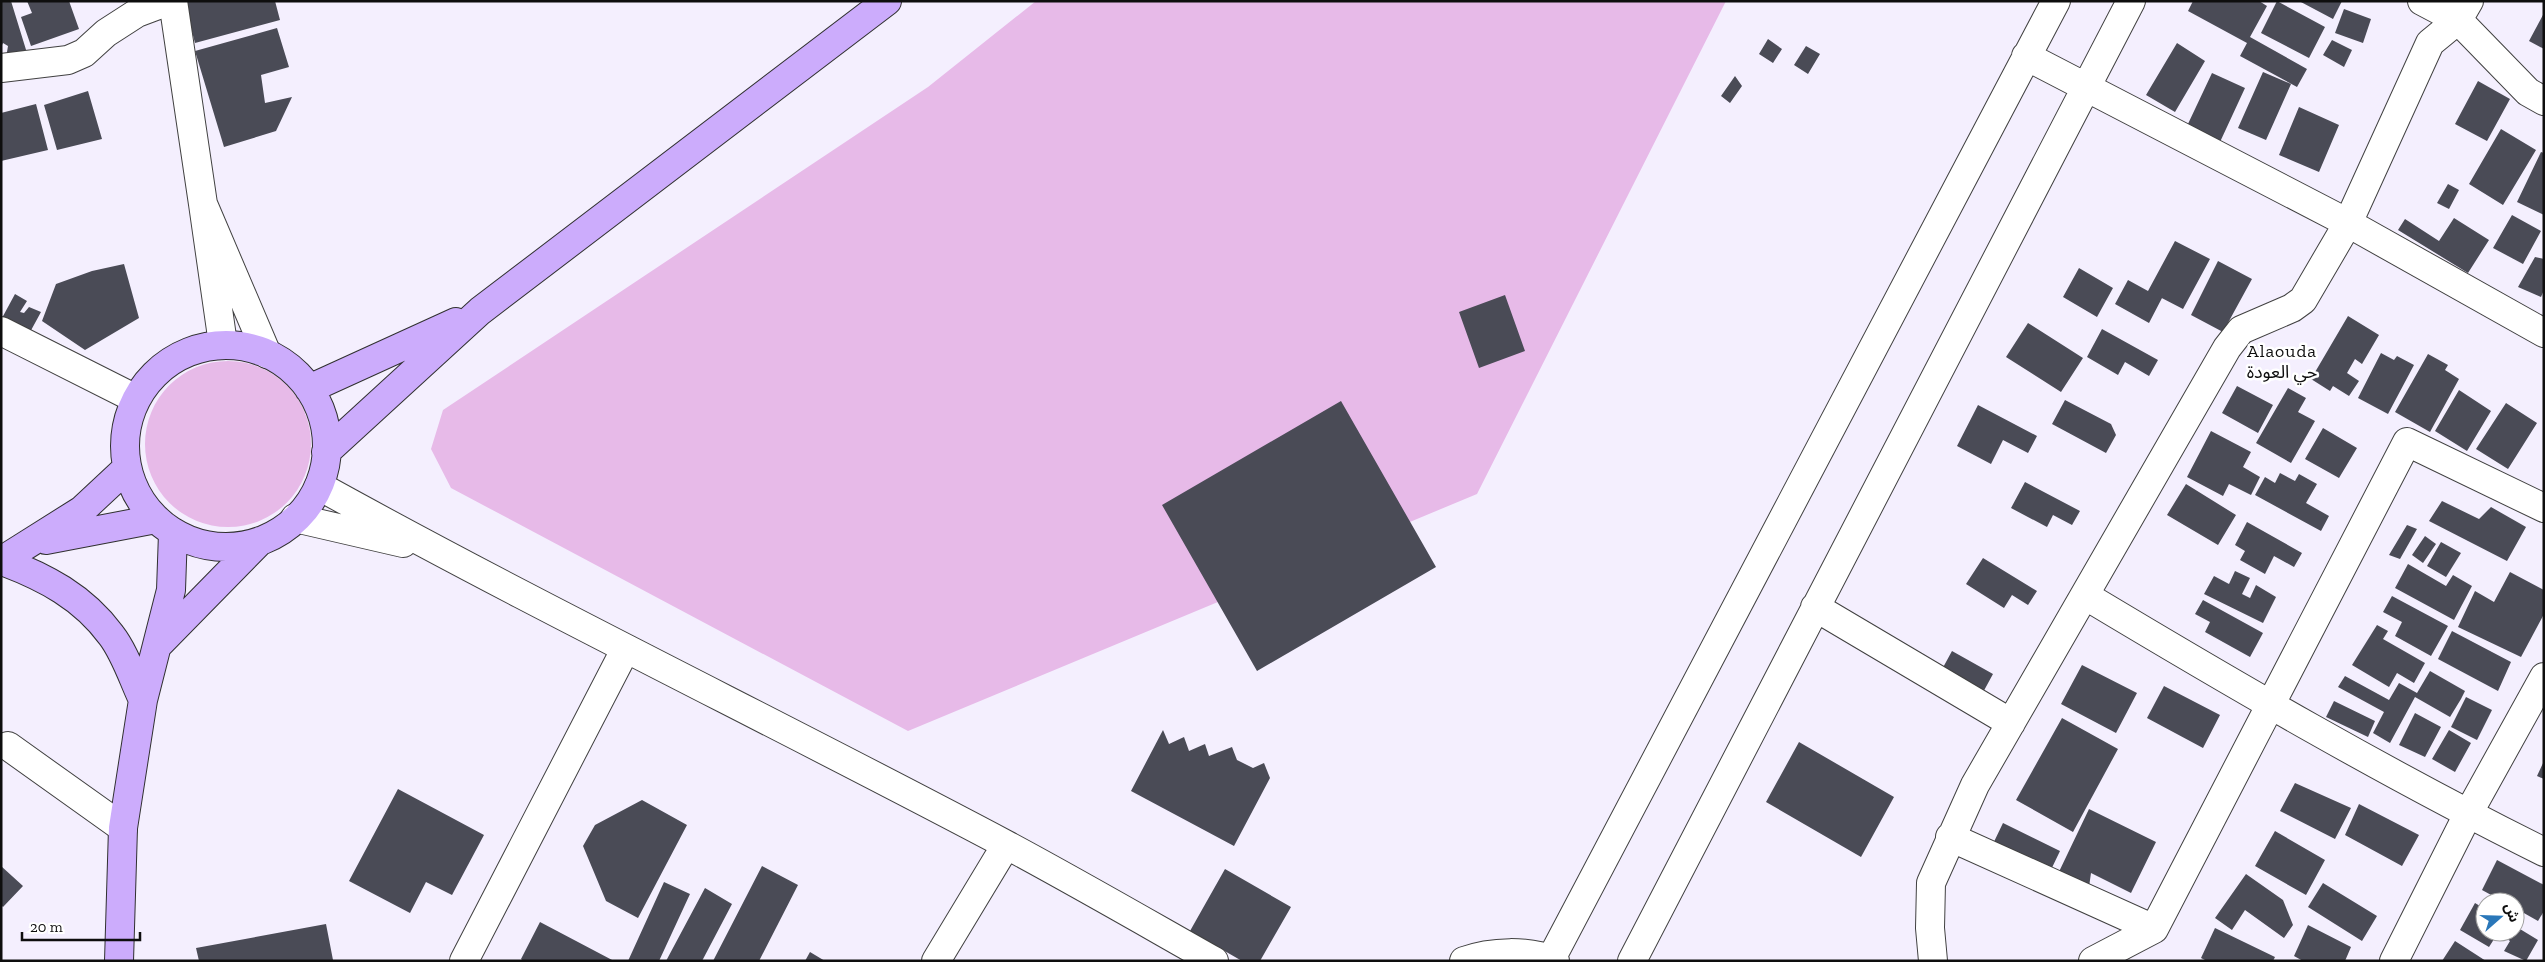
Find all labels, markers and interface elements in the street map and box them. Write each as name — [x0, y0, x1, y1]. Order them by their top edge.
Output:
district label: Alaouda حي العودة — [2247, 340, 2317, 385]
north arrow — [2475, 892, 2525, 942]
text: ش — [2500, 901, 2523, 925]
scale bar — [22, 910, 140, 942]
text: 20 m — [30, 918, 63, 936]

